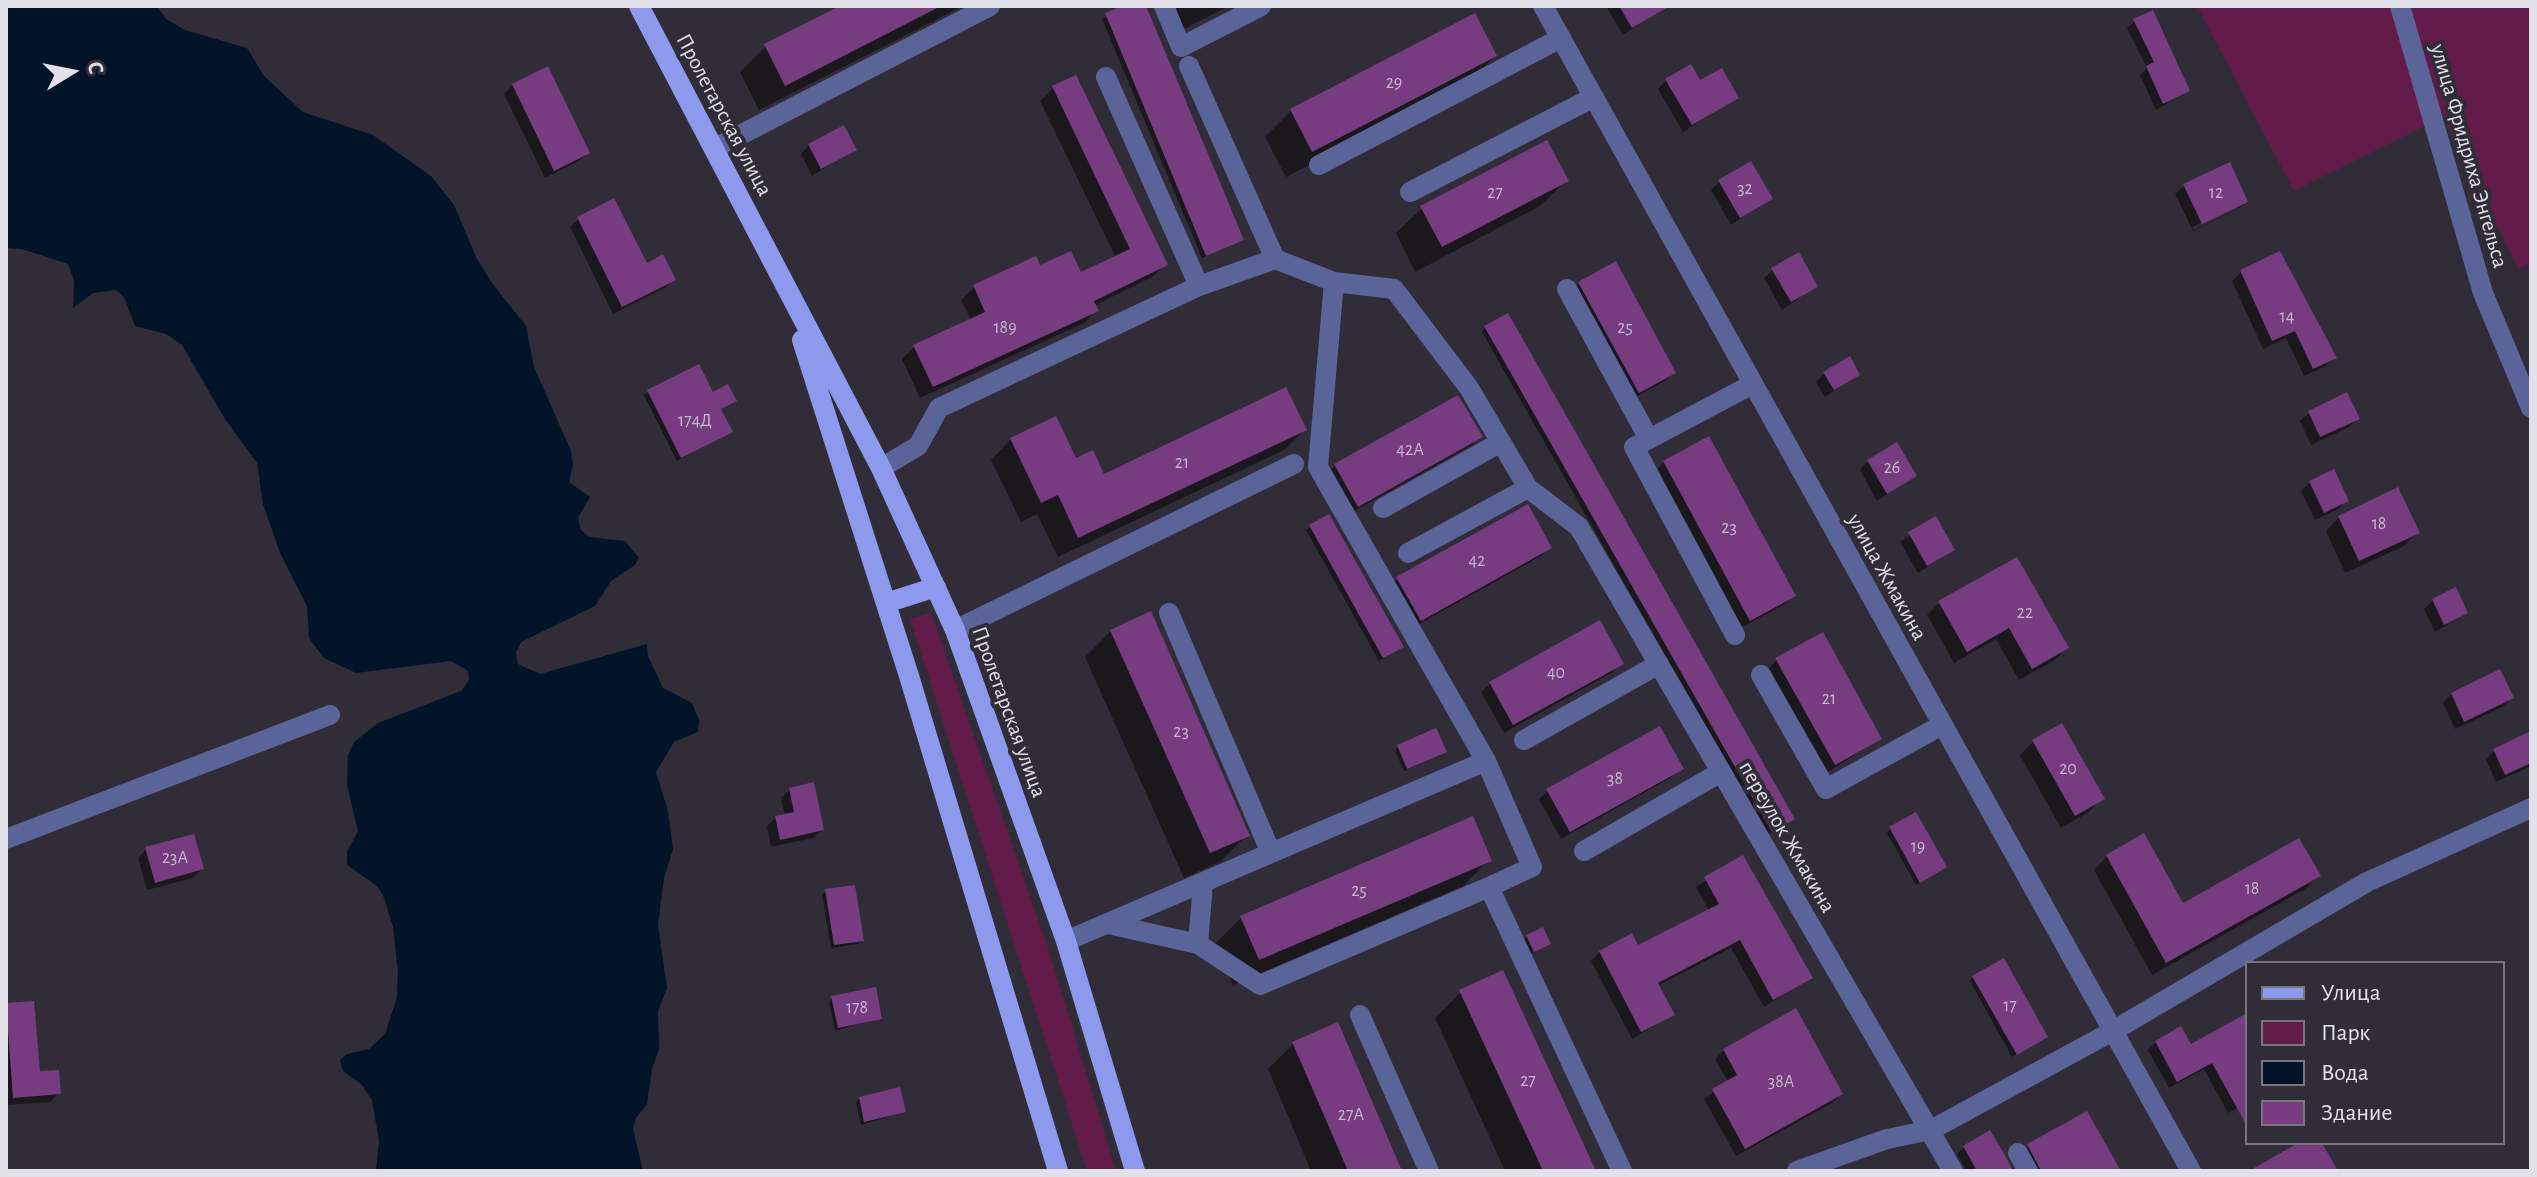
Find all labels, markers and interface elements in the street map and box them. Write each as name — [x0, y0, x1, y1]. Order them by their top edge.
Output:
street label: Пролетарская улица — [670, 29, 778, 201]
north arrow — [32, 32, 112, 112]
street label: улица Фридриха Энгельса — [2424, 41, 2514, 271]
text: С — [84, 60, 108, 76]
house number: 29 — [1386, 72, 1402, 94]
house number: 32 — [1737, 178, 1753, 200]
house number: 27 — [1487, 182, 1503, 204]
house number: 12 — [2209, 182, 2223, 204]
house number: 14 — [2280, 306, 2294, 328]
house number: 189 — [993, 317, 1017, 339]
house number: 25 — [1617, 317, 1633, 339]
house number: 174Д — [678, 410, 712, 432]
house number: 42А — [1396, 439, 1424, 461]
house number: 21 — [1175, 452, 1189, 474]
house number: 26 — [1884, 457, 1900, 479]
street label: улица Жмакина — [1841, 509, 1933, 645]
house number: 18 — [2372, 513, 2386, 535]
house number: 23 — [1721, 517, 1737, 539]
house number: 42 — [1469, 550, 1485, 572]
house number: 22 — [2017, 602, 2033, 624]
street label: Пролетарская улица — [966, 623, 1052, 801]
house number: 40 — [1547, 662, 1565, 684]
house number: 21 — [1822, 688, 1836, 710]
house number: 23 — [1173, 721, 1189, 743]
street label: переулок Жмакина — [1733, 756, 1841, 918]
house number: 20 — [2059, 758, 2077, 780]
house number: 38 — [1607, 768, 1623, 790]
house number: 19 — [1911, 836, 1925, 858]
house number: 23А — [162, 847, 188, 869]
house number: 18 — [2245, 878, 2259, 900]
house number: 25 — [1351, 880, 1367, 902]
legend — [2245, 961, 2505, 1145]
text: Улица — [2321, 981, 2381, 1005]
house number: 17 — [2003, 995, 2017, 1017]
house number: 178 — [846, 997, 868, 1019]
text: Парк — [2321, 1021, 2370, 1045]
text: Вода — [2321, 1061, 2369, 1085]
house number: 27 — [1520, 1070, 1536, 1092]
house number: 38А — [1768, 1071, 1794, 1093]
text: Здание — [2321, 1101, 2392, 1125]
house number: 27А — [1338, 1104, 1364, 1126]

